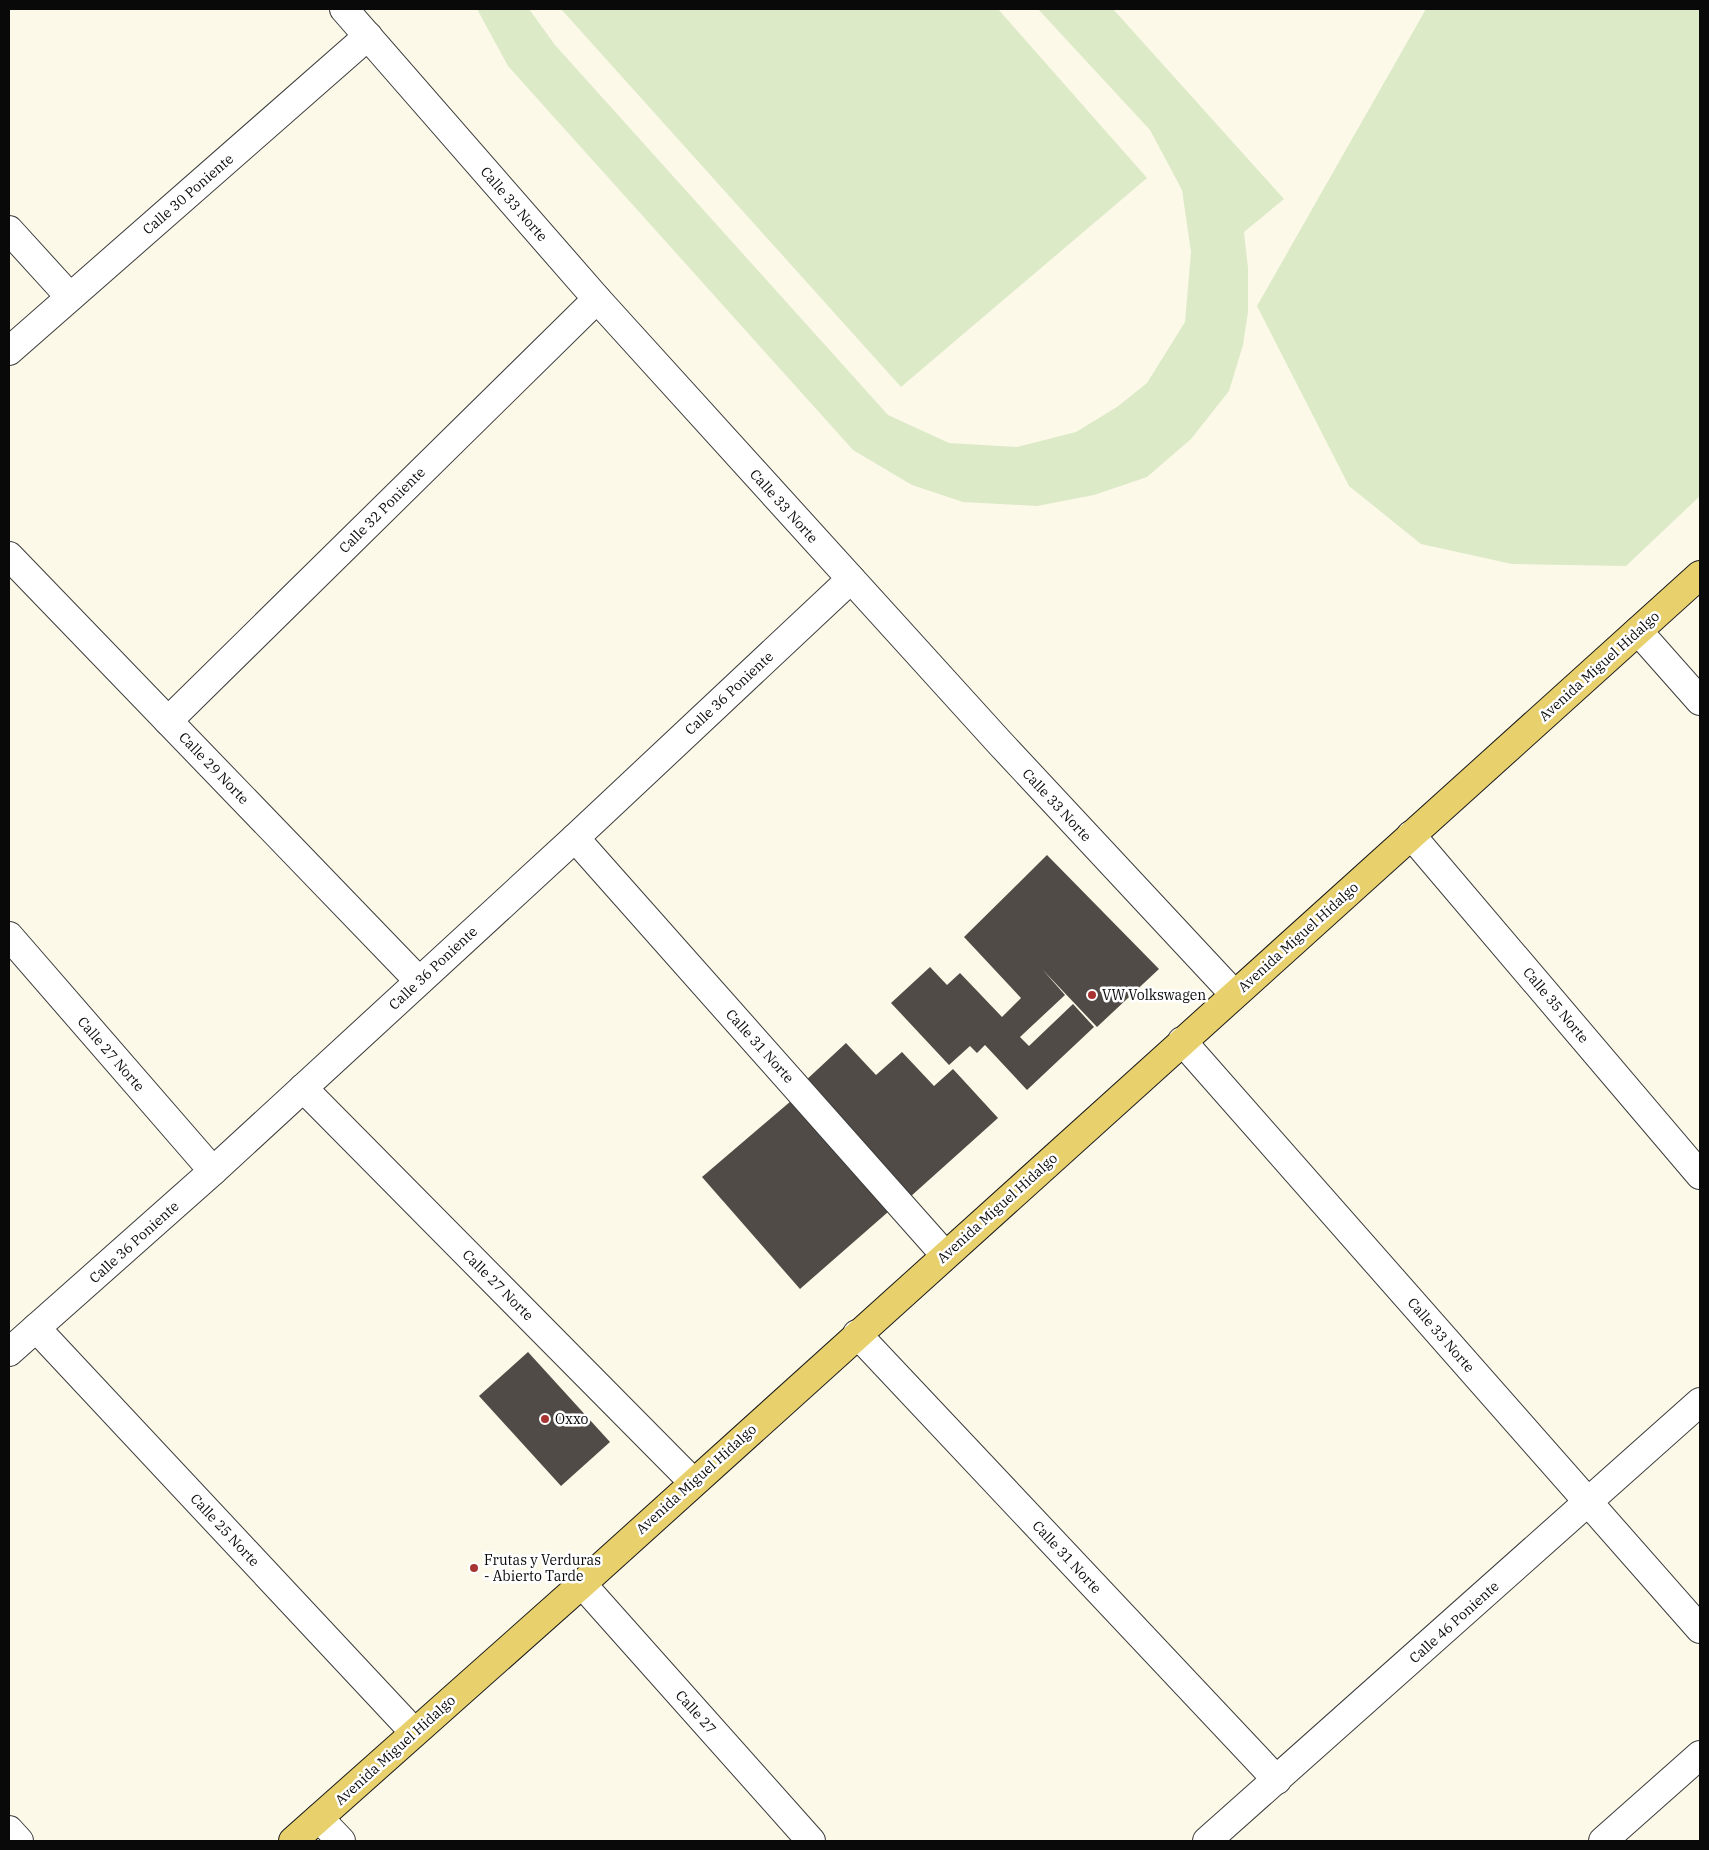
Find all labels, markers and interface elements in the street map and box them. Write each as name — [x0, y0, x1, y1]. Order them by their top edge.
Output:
street label: Calle 30 Poniente — [139, 150, 237, 238]
street label: Calle 33 Norte — [477, 163, 551, 245]
street label: Calle 32 Poniente — [335, 463, 429, 557]
street label: Calle 33 Norte — [746, 465, 822, 547]
street label: Avenida Miguel Hidalgo — [1535, 607, 1663, 725]
street label: Calle 36 Poniente — [681, 647, 777, 739]
street label: Calle 29 Norte — [175, 728, 253, 808]
street label: Calle 33 Norte — [1019, 765, 1095, 845]
street label: Avenida Miguel Hidalgo — [1234, 878, 1362, 996]
street label: Calle 36 Poniente — [385, 922, 481, 1014]
street label: Calle 35 Norte — [1519, 963, 1593, 1047]
place label: VW Volkswagen — [1102, 986, 1206, 1004]
marker: VW Volkswagen — [1086, 989, 1098, 1001]
street label: Calle 31 Norte — [722, 1005, 798, 1087]
street label: Calle 27 Norte — [74, 1013, 148, 1095]
street label: Avenida Miguel Hidalgo — [933, 1149, 1061, 1267]
street label: Calle 36 Poniente — [85, 1197, 183, 1287]
street label: Calle 27 Norte — [459, 1246, 537, 1324]
street label: Calle 33 Norte — [1404, 1294, 1478, 1376]
place label: Oxxo — [555, 1410, 588, 1428]
marker: Oxxo — [539, 1413, 551, 1425]
street label: Avenida Miguel Hidalgo — [632, 1420, 760, 1538]
street label: Calle 25 Norte — [187, 1490, 263, 1570]
street label: Calle 31 Norte — [1029, 1517, 1105, 1597]
place label: Frutas y Verduras - Abierto Tarde — [484, 1551, 601, 1585]
marker: Frutas y Verduras - Abierto Tarde — [468, 1562, 480, 1574]
street label: Calle 46 Poniente — [1405, 1577, 1503, 1667]
street label: Calle 27 — [672, 1686, 720, 1738]
street label: Avenida Miguel Hidalgo — [331, 1691, 459, 1809]

